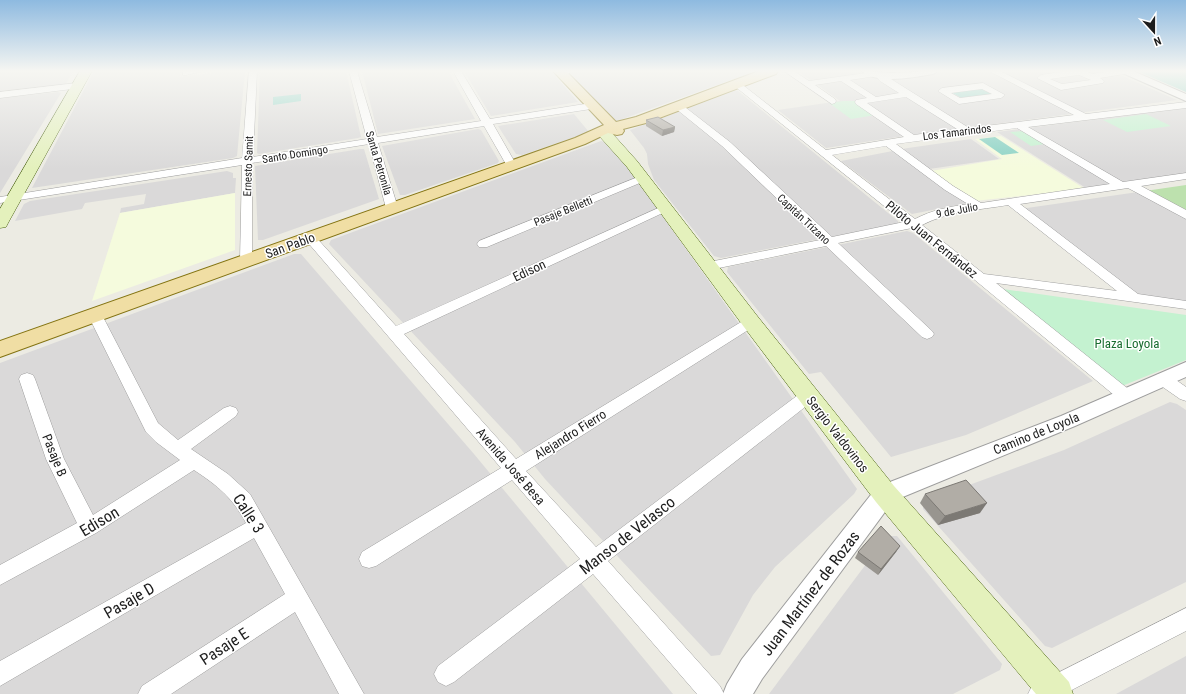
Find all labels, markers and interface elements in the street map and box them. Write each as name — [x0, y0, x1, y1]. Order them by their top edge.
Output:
north arrow — [1134, 12, 1174, 52]
text: N — [1152, 34, 1163, 48]
street label: Los Tamarindos — [922, 122, 992, 143]
street label: Santa Petronila — [363, 130, 394, 197]
street label: Ernesto Samit — [241, 136, 256, 197]
street label: Santo Domingo — [261, 143, 329, 166]
street label: Capitán Trizano — [774, 192, 833, 248]
street label: Pasaje Belletti — [532, 194, 594, 229]
street label: Piloto Juan Fernández — [883, 198, 981, 281]
street label: 9 de Julio — [935, 200, 980, 221]
street label: San Pablo — [263, 230, 317, 261]
street label: Edison — [510, 256, 548, 285]
park label: Plaza Loyola — [1095, 336, 1160, 351]
street label: Sergio Valdovinos — [803, 393, 872, 475]
street label: Alejandro Fierro — [532, 406, 609, 462]
street label: Camino de Loyola — [991, 409, 1081, 458]
street label: Avenida José Besa — [473, 425, 548, 508]
street label: Pasaje B — [39, 432, 70, 479]
street label: Calle 3 — [229, 490, 268, 537]
street label: Manso de Velasco — [576, 492, 679, 579]
street label: Edison — [76, 502, 122, 541]
street label: Juan Martínez de Rozas — [757, 527, 864, 660]
street label: Pasaje D — [101, 578, 158, 622]
street label: Pasaje E — [196, 624, 252, 669]

